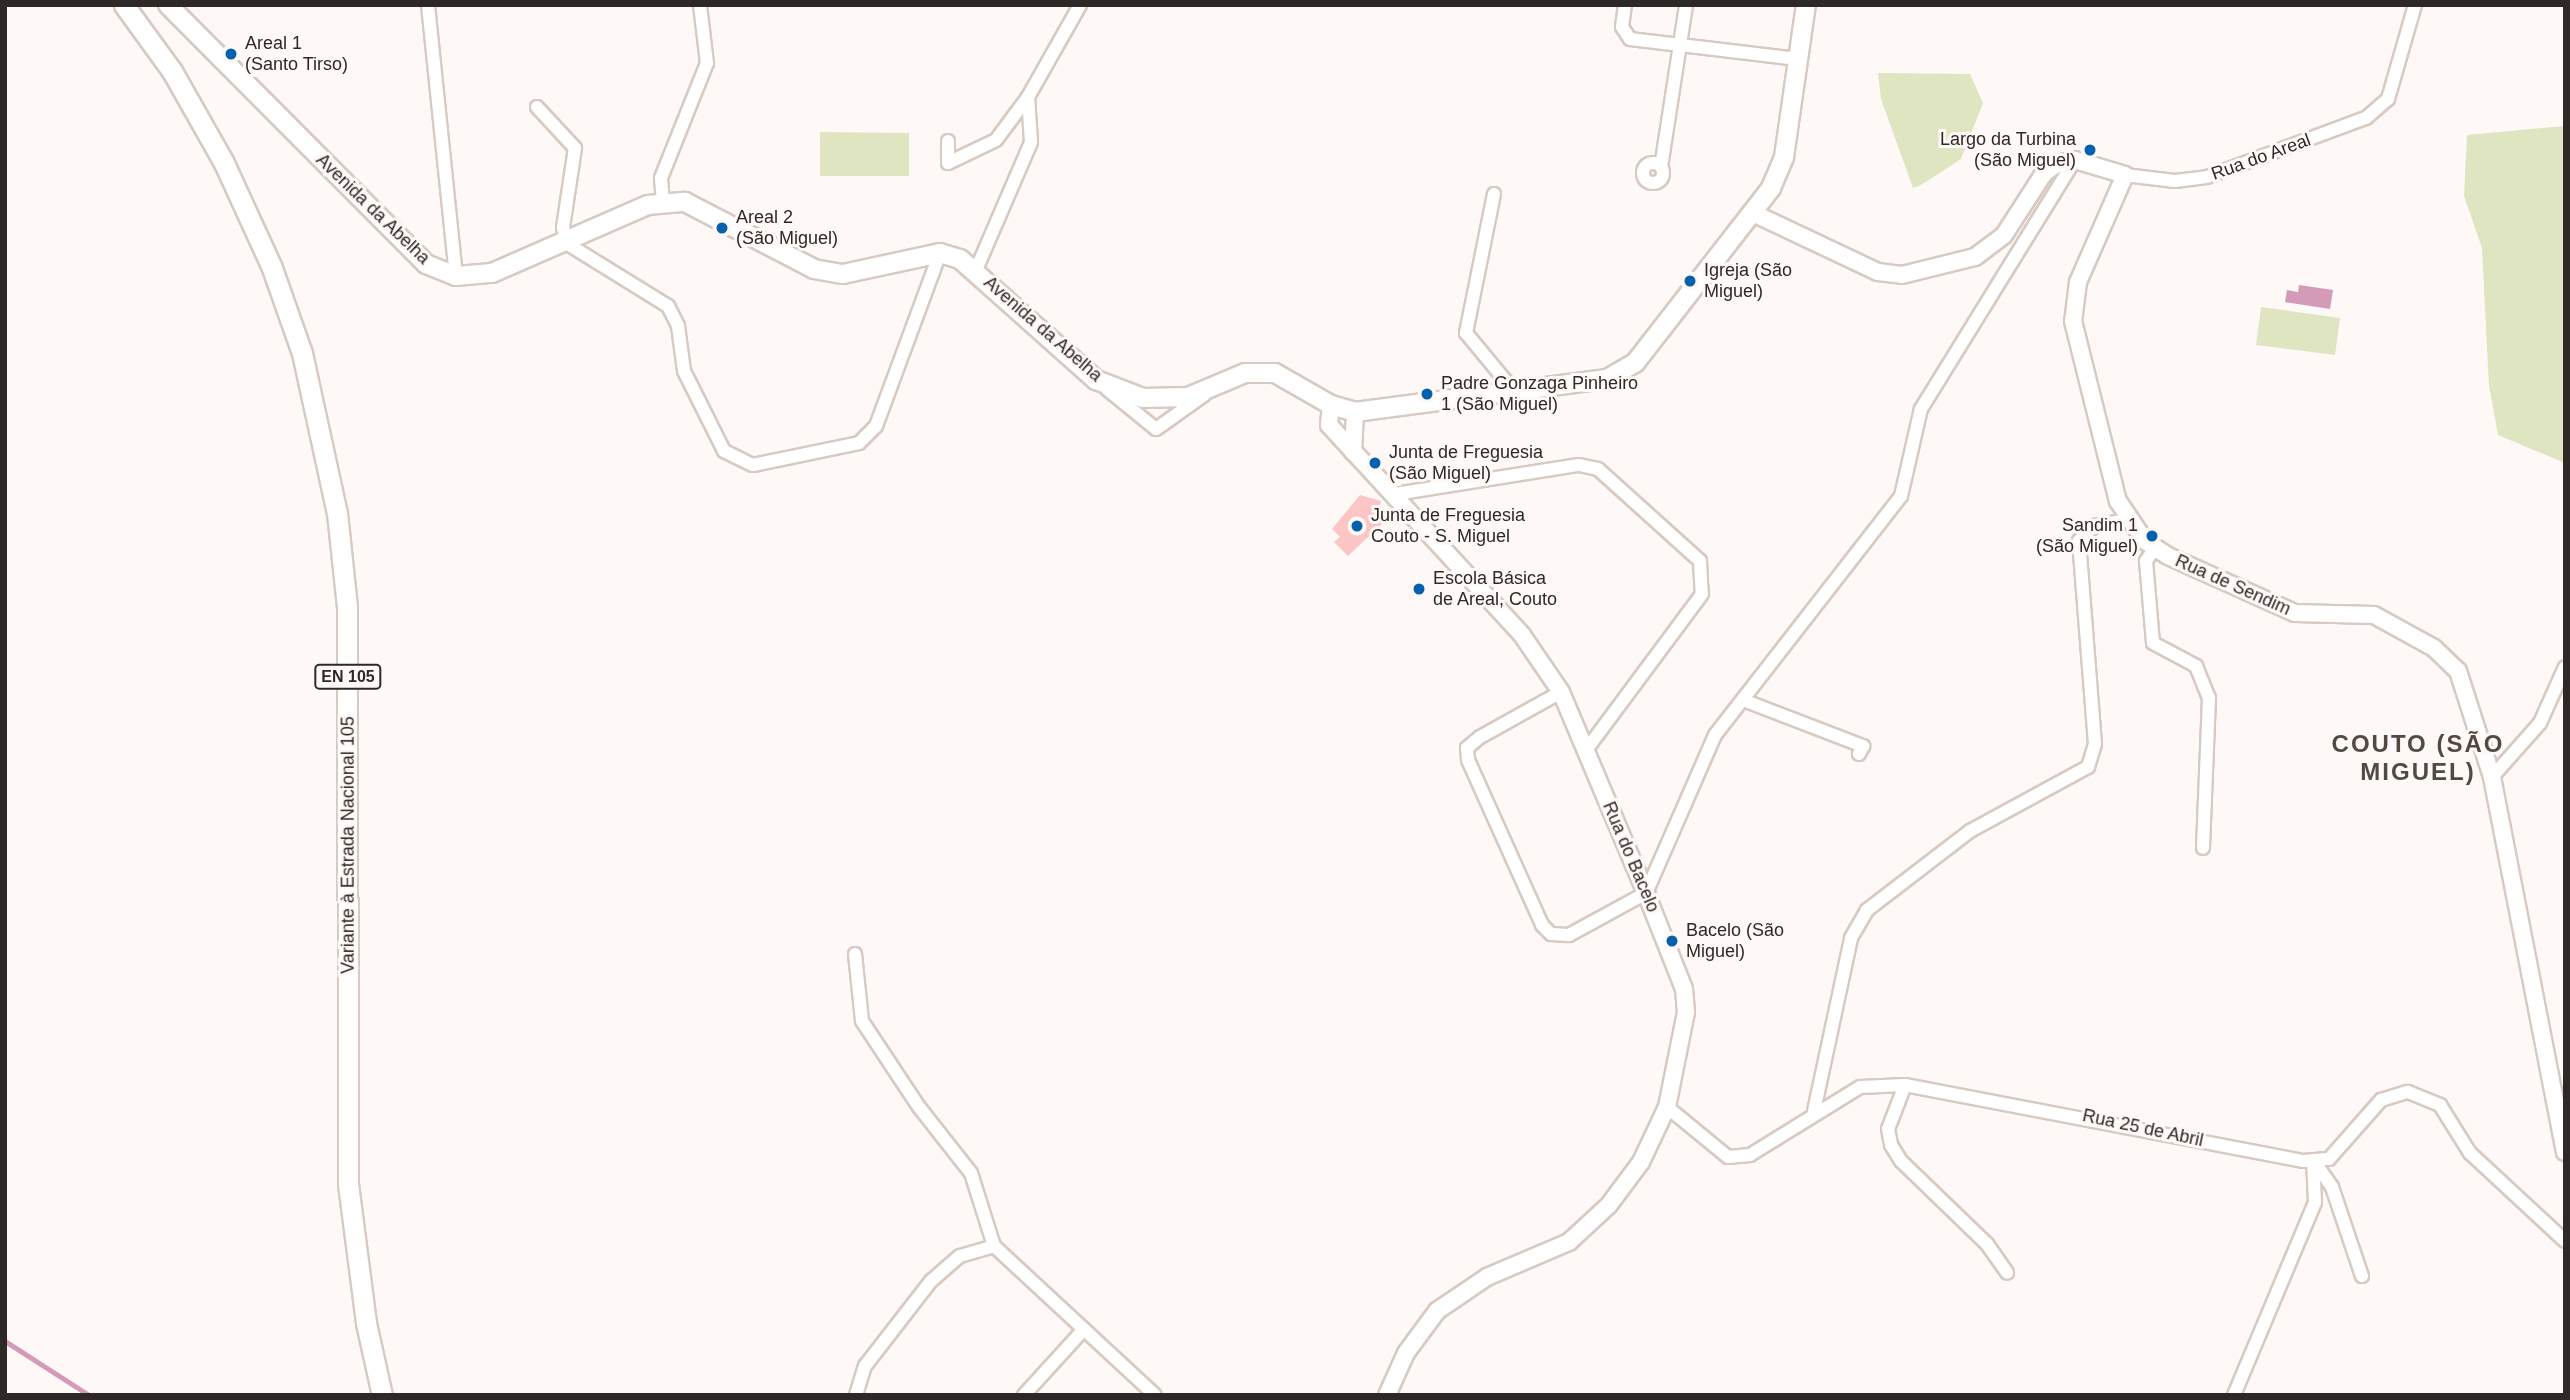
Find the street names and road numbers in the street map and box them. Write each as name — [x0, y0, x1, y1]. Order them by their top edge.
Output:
street label: Rua do Areal — [2208, 129, 2314, 185]
street label: Avenida da Abelha — [311, 149, 435, 269]
street label: Avenida da Abelha — [979, 271, 1107, 387]
street label: Rua de Sendim — [2172, 550, 2294, 620]
road number: EN 105 — [313, 664, 383, 690]
street label: Variante à Estrada Nacional 105 — [337, 716, 359, 974]
street label: Rua do Bacelo — [1598, 798, 1664, 916]
street label: Rua 25 de Abril — [2080, 1105, 2206, 1151]

